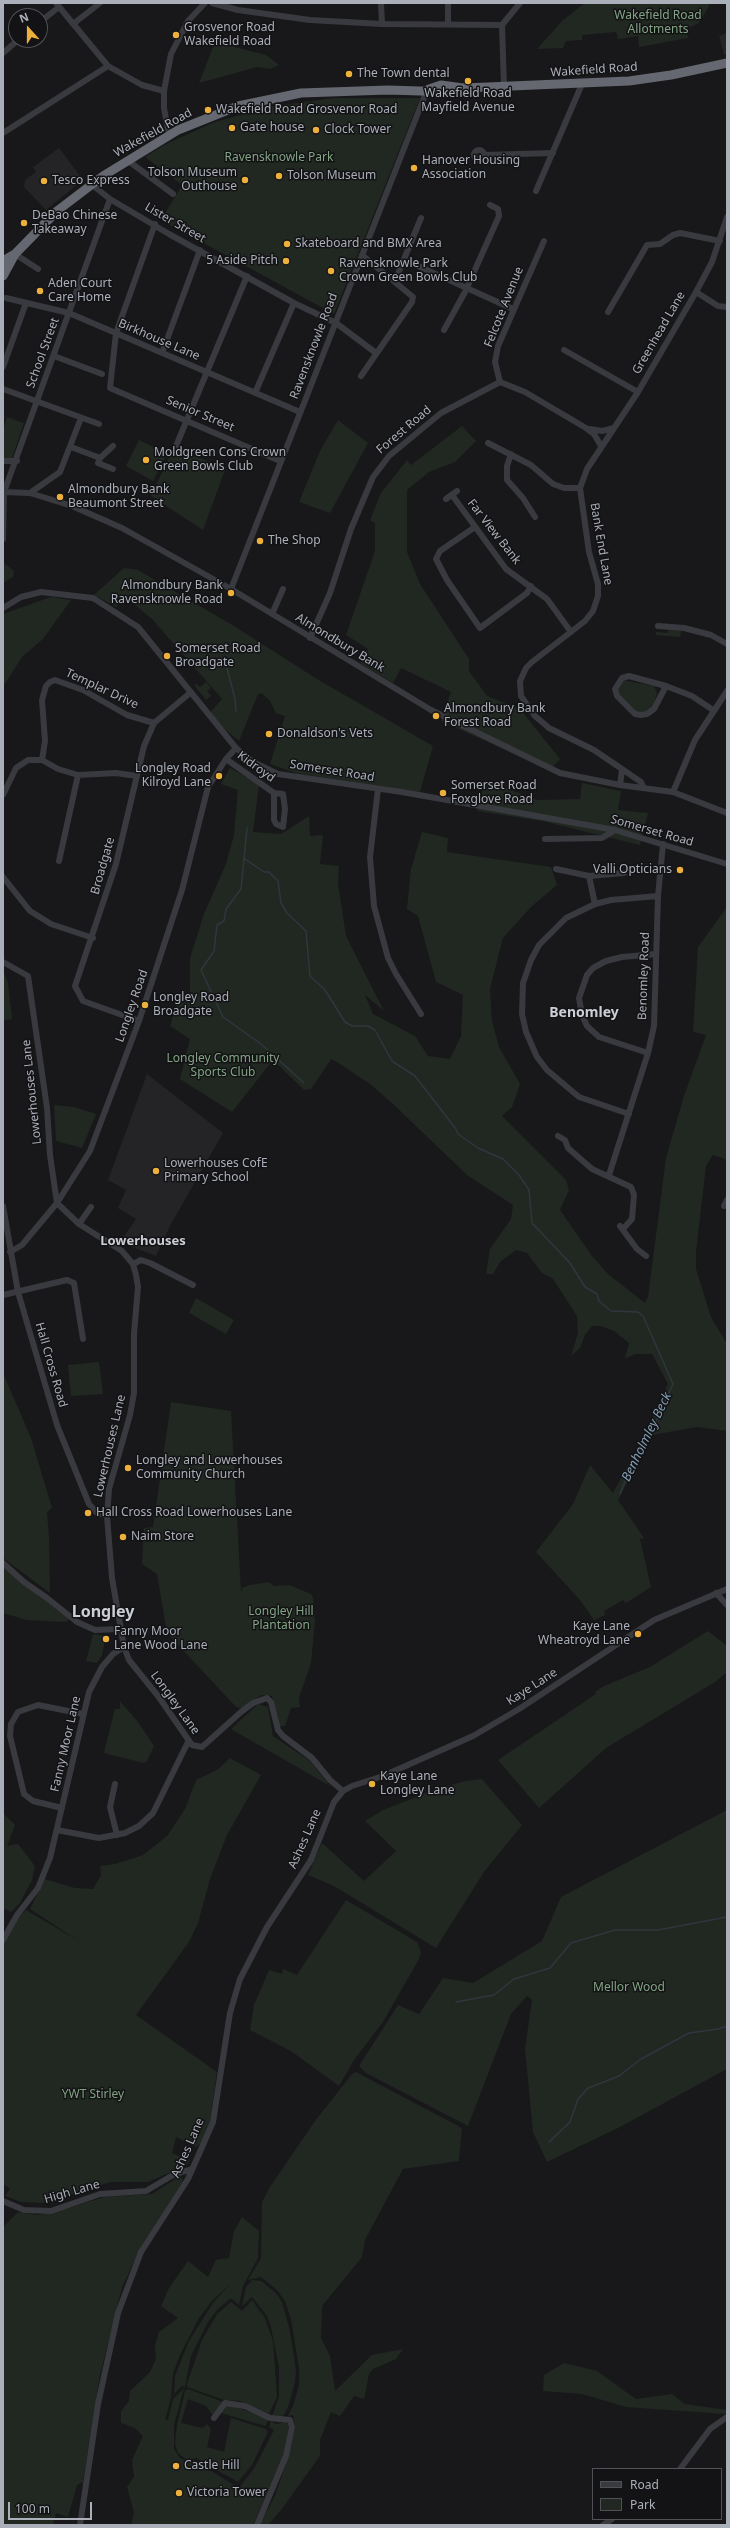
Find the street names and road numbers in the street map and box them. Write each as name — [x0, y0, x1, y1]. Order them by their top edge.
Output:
street label: Wakefield Road — [550, 60, 638, 80]
street label: Wakefield Road — [111, 106, 195, 160]
street label: Lister Street — [142, 200, 208, 246]
street label: Felcote Avenue — [481, 265, 527, 349]
street label: Greenhead Lane — [630, 289, 688, 377]
street label: Ravensknowle Road — [287, 291, 341, 401]
street label: School Street — [24, 316, 62, 390]
street label: Birkhouse Lane — [116, 316, 202, 364]
street label: Senior Street — [164, 393, 236, 435]
street label: Forest Road — [374, 403, 434, 457]
street label: Far View Bank — [464, 497, 524, 567]
street label: Bank End Lane — [587, 502, 615, 586]
street label: Almondbury Bank — [293, 611, 387, 675]
street label: Templar Drive — [63, 666, 141, 712]
street label: Kidroyd — [234, 748, 278, 786]
street label: Somerset Road — [289, 757, 375, 785]
street label: Somerset Road — [609, 812, 695, 850]
street label: Broadgate — [88, 836, 118, 896]
street label: Benomley Road — [635, 932, 653, 1020]
street label: Longley Road — [113, 968, 151, 1044]
street label: Lowerhouses Lane — [19, 1039, 45, 1145]
street label: Hall Cross Road — [32, 1321, 70, 1409]
street label: Lowerhouses Lane — [91, 1393, 129, 1499]
street label: Kaye Lane — [504, 1665, 560, 1709]
street label: Longley Lane — [147, 1669, 203, 1737]
street label: Fanny Moor Lane — [48, 1695, 84, 1793]
street label: Ashes Lane — [285, 1807, 325, 1871]
street label: Ashes Lane — [168, 2116, 208, 2180]
street label: High Lane — [43, 2177, 101, 2207]

